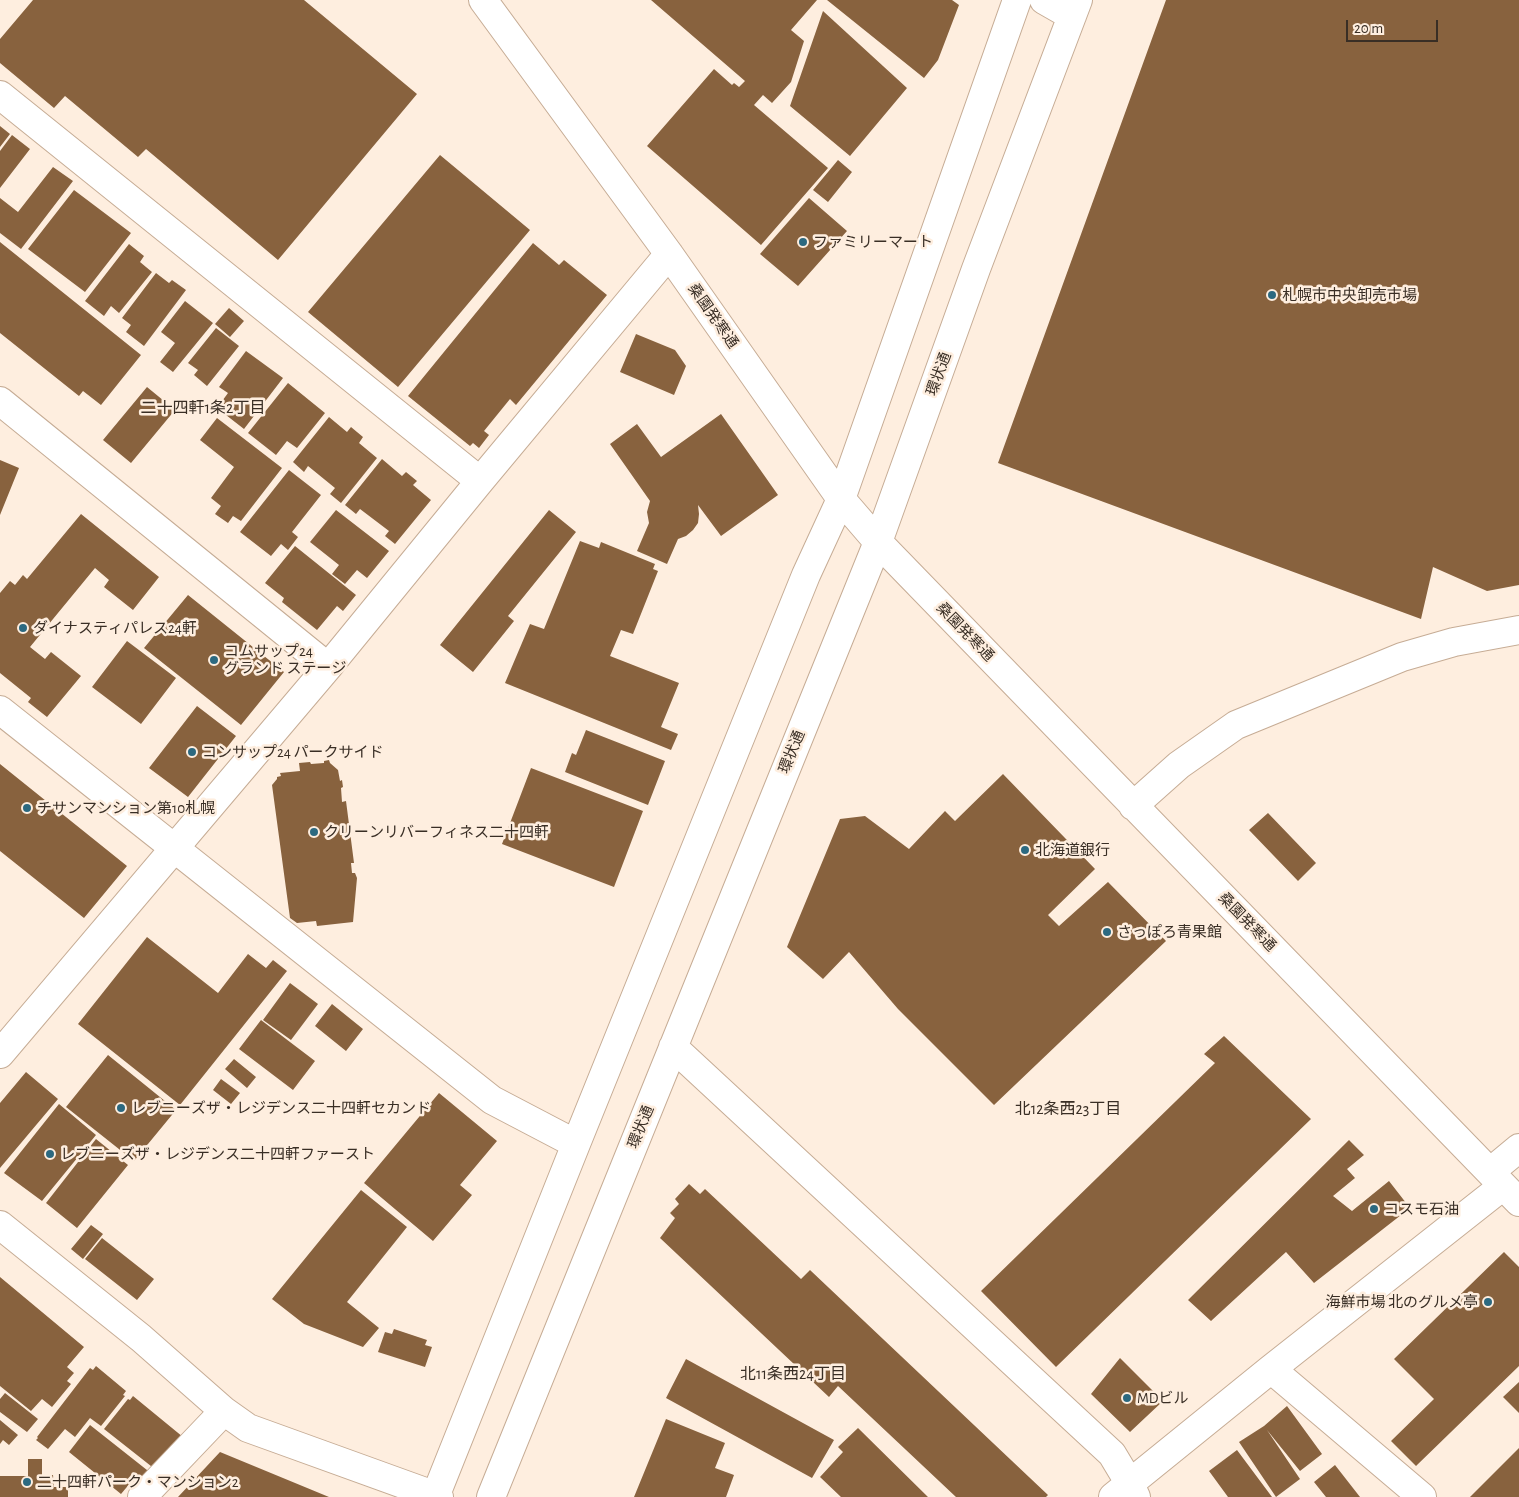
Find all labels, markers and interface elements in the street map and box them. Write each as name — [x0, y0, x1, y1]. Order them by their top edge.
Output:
scale bar — [1349, 10, 1442, 42]
text: 20 m — [1354, 21, 1383, 36]
place label: ファミリーマート — [813, 233, 933, 251]
marker: ファミリーマート — [797, 236, 809, 248]
street label: 桑園発寒通 — [684, 280, 742, 352]
place label: 札幌市中央卸売市場 — [1282, 286, 1417, 304]
marker: 札幌市中央卸売市場 — [1266, 289, 1278, 301]
street label: 環状通 — [923, 350, 955, 398]
district label: 二十四軒1条2丁目 — [141, 398, 265, 418]
street label: 桑園発寒通 — [932, 599, 998, 665]
place label: ダイナスティパレス24軒 — [33, 619, 197, 637]
marker: ダイナスティパレス24軒 — [17, 622, 29, 634]
place label: コムサップ24 グランド ステージ — [224, 642, 346, 677]
marker: コムサップ24 グランド ステージ — [208, 654, 220, 666]
street label: 環状通 — [775, 728, 809, 776]
place label: コンサップ24 パークサイド — [202, 743, 384, 761]
marker: コンサップ24 パークサイド — [186, 746, 198, 758]
place label: チサンマンション第10札幌 — [37, 799, 215, 817]
marker: チサンマンション第10札幌 — [21, 802, 33, 814]
place label: クリーンリバーフィネス二十四軒 — [324, 823, 549, 841]
marker: クリーンリバーフィネス二十四軒 — [308, 826, 320, 838]
place label: 北海道銀行 — [1035, 841, 1110, 859]
marker: 北海道銀行 — [1019, 844, 1031, 856]
street label: 桑園発寒通 — [1214, 889, 1280, 955]
place label: さっぽろ青果館 — [1117, 923, 1222, 941]
marker: さっぽろ青果館 — [1101, 926, 1113, 938]
place label: レブニーズザ・レジデンス二十四軒セカンド — [131, 1099, 431, 1117]
district label: 北12条西23丁目 — [1015, 1099, 1121, 1119]
marker: レブニーズザ・レジデンス二十四軒セカンド — [115, 1102, 127, 1114]
street label: 環状通 — [624, 1103, 658, 1151]
place label: レブニーズザ・レジデンス二十四軒ファースト — [60, 1145, 375, 1163]
marker: レブニーズザ・レジデンス二十四軒ファースト — [44, 1148, 56, 1160]
place label: コスモ石油 — [1384, 1200, 1459, 1218]
marker: コスモ石油 — [1368, 1203, 1380, 1215]
place label: 海鮮市場 北のグルメ亭 — [1326, 1293, 1478, 1311]
marker: 海鮮市場 北のグルメ亭 — [1482, 1296, 1494, 1308]
district label: 北11条西24丁目 — [740, 1364, 846, 1384]
place label: MDビル — [1137, 1389, 1189, 1407]
marker: MDビル — [1121, 1392, 1133, 1404]
place label: 二十四軒パーク・マンション2 — [37, 1473, 239, 1491]
marker: 二十四軒パーク・マンション2 — [21, 1476, 33, 1488]

